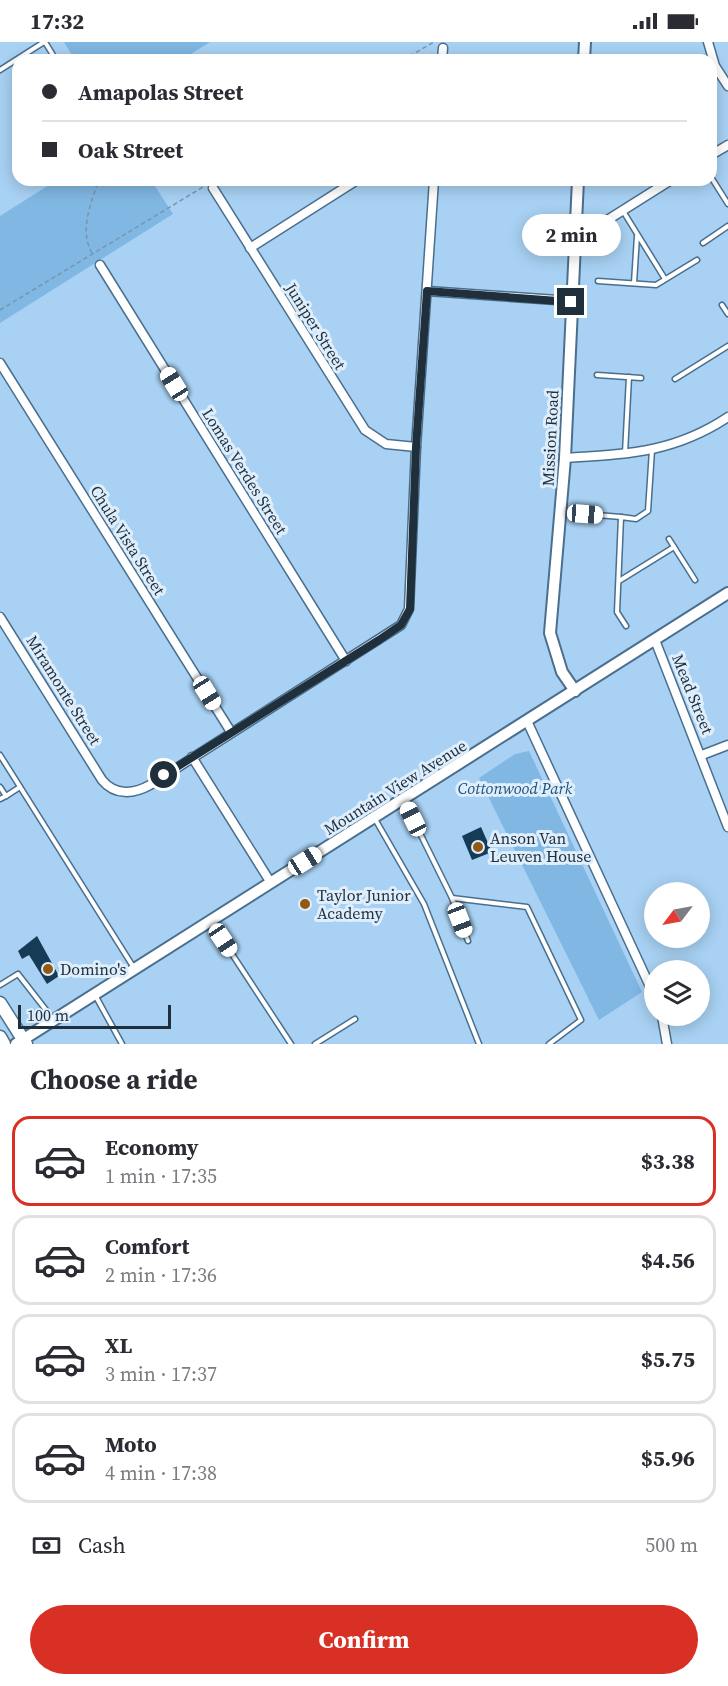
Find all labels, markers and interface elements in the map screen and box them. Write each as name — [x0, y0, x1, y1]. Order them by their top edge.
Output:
text: 17:32 — [30, 6, 84, 36]
text: Amapolas Street — [78, 77, 243, 107]
text: Oak Street — [78, 135, 183, 165]
callout: 2 min — [522, 215, 620, 257]
text: 2 min — [546, 221, 597, 249]
street label: Juniper Street — [280, 278, 352, 374]
route end — [557, 288, 584, 315]
car — [157, 364, 191, 404]
street label: Mission Road — [536, 389, 564, 487]
street label: Lomas Verdes Street — [197, 404, 293, 539]
street label: Chula Vista Street — [85, 481, 171, 600]
car — [566, 504, 604, 524]
street label: Miramonte Street — [22, 631, 107, 750]
street label: Mead Street — [667, 651, 719, 738]
car — [190, 673, 224, 713]
street label: Mountain View Avenue — [320, 734, 470, 840]
route start — [150, 761, 177, 788]
park label: Cottonwood Park — [458, 777, 573, 799]
car — [397, 799, 429, 839]
place label: Anson Van Leuven House — [490, 827, 591, 867]
marker: Anson Van Leuven House — [471, 840, 485, 854]
car — [285, 844, 325, 878]
north arrow — [644, 882, 710, 948]
map controls — [644, 882, 710, 1026]
place label: Taylor Junior Academy — [317, 884, 411, 924]
marker: Taylor Junior Academy — [298, 897, 312, 911]
car — [445, 900, 475, 940]
car — [205, 920, 241, 960]
place label: Domino's — [60, 958, 127, 980]
button: layers — [644, 960, 710, 1026]
marker: Domino's — [41, 962, 55, 976]
scale bar — [18, 1002, 171, 1030]
text: 100 m — [27, 1004, 69, 1026]
text: Choose a ride — [30, 1061, 198, 1098]
text: Economy — [105, 1132, 199, 1162]
icon: car — [33, 1134, 87, 1188]
text: $3.38 — [641, 1146, 695, 1176]
text: 1 min · 17:35 — [105, 1162, 217, 1190]
text: Comfort — [105, 1231, 189, 1261]
icon: car — [33, 1233, 87, 1287]
text: $4.56 — [641, 1245, 695, 1275]
text: 2 min · 17:36 — [105, 1261, 217, 1289]
text: XL — [105, 1330, 132, 1360]
icon: car — [33, 1332, 87, 1386]
text: $5.75 — [641, 1344, 695, 1374]
text: 3 min · 17:37 — [105, 1360, 217, 1388]
text: Moto — [105, 1429, 157, 1459]
icon: car — [33, 1431, 87, 1485]
text: $5.96 — [641, 1443, 695, 1473]
text: 4 min · 17:38 — [105, 1459, 217, 1487]
icon: cash — [30, 1529, 63, 1562]
text: Cash — [78, 1530, 126, 1560]
text: 500 m — [645, 1531, 698, 1559]
button: Confirm — [30, 1605, 698, 1674]

